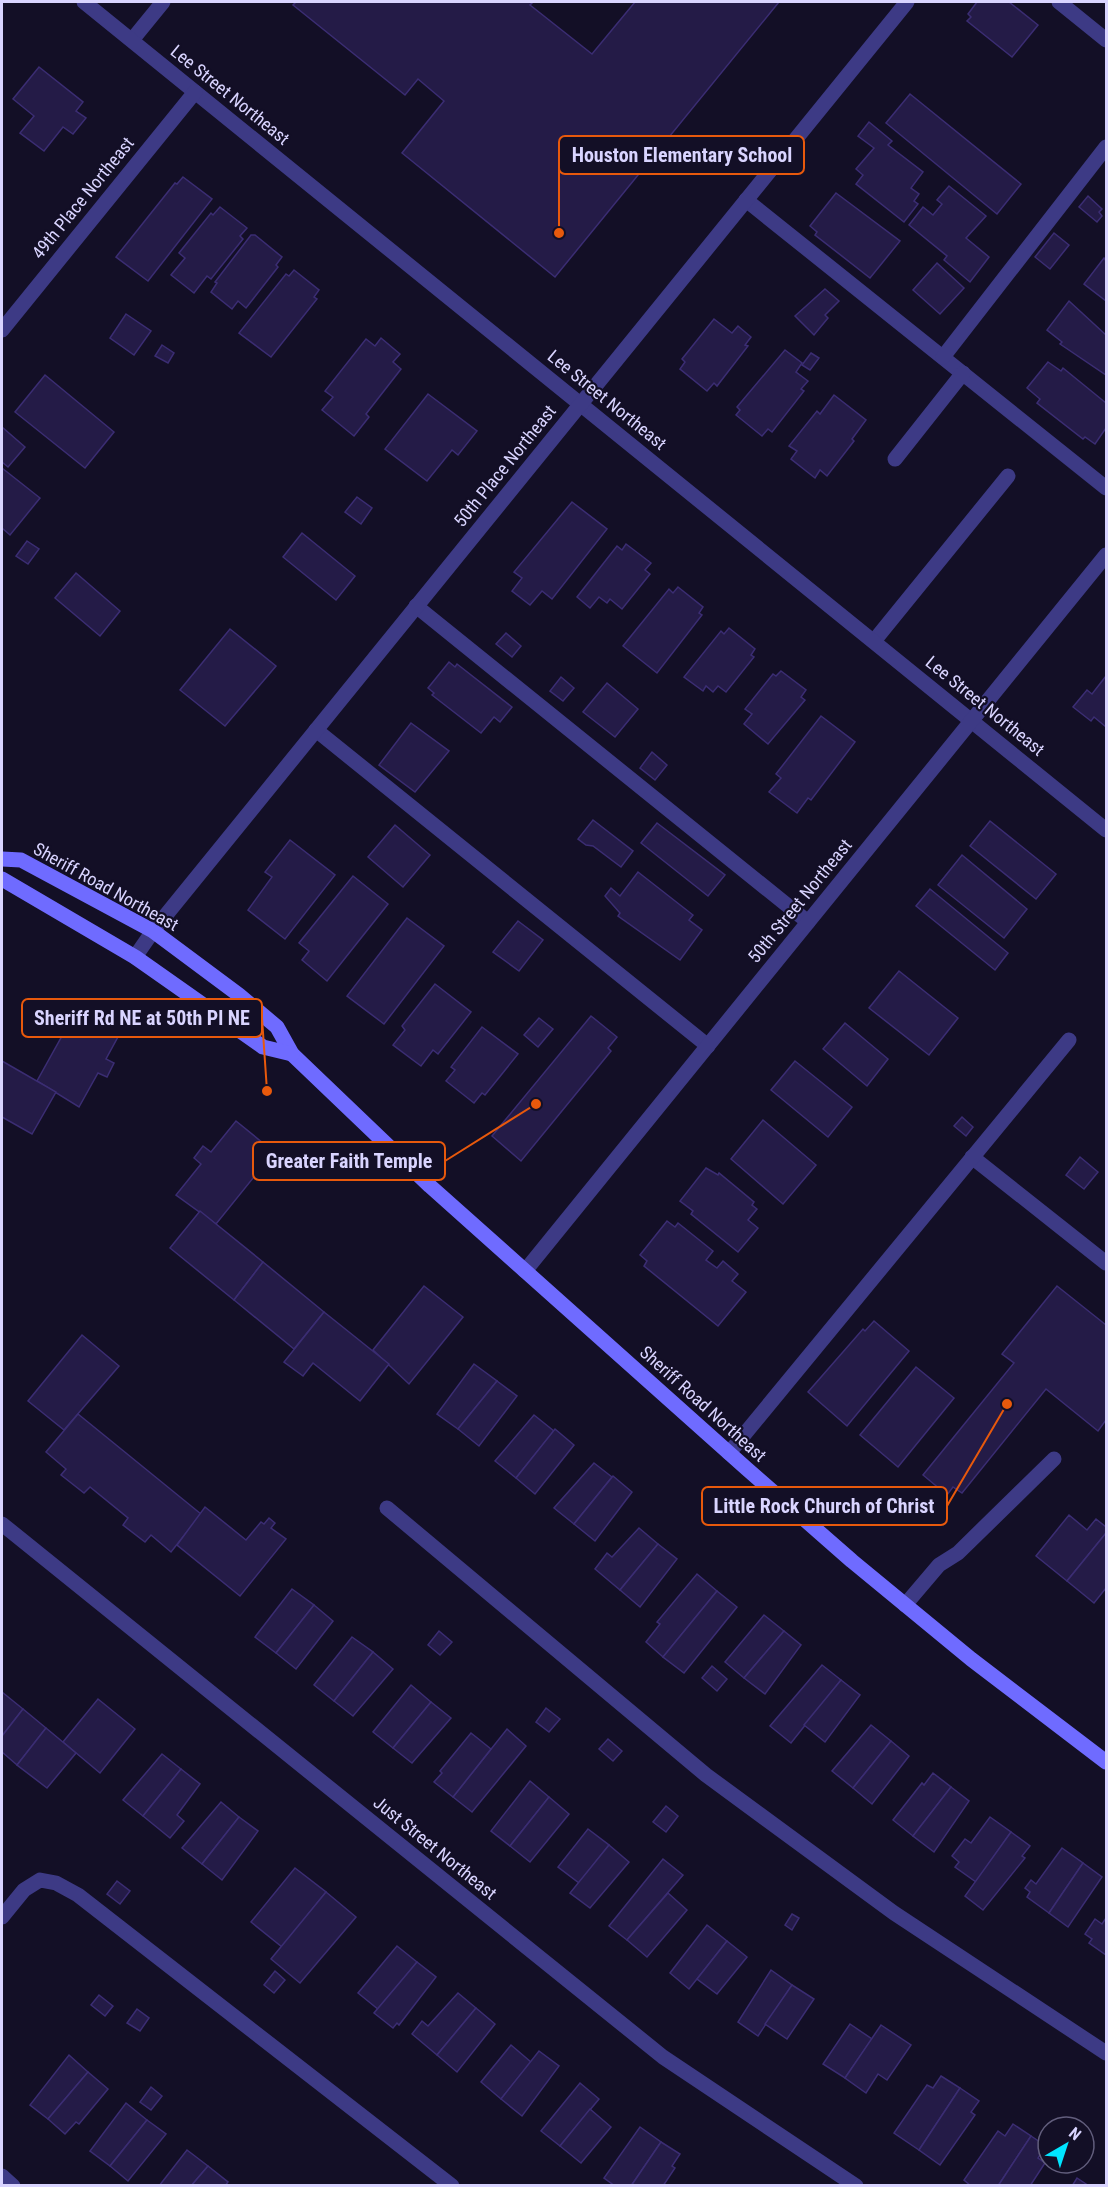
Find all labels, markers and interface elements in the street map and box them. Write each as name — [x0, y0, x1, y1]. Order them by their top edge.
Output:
street label: Lee Street Northeast — [167, 40, 294, 149]
street label: 49th Place Northeast — [27, 133, 138, 263]
callout: Houston Elementary School — [559, 136, 804, 174]
text: Houston Elementary School — [572, 143, 792, 167]
street label: Lee Street Northeast — [544, 345, 671, 454]
street label: 50th Place Northeast — [449, 401, 560, 531]
street label: Lee Street Northeast — [922, 651, 1049, 760]
street label: 50th Street Northeast — [743, 835, 856, 967]
street label: Sheriff Road Northeast — [30, 838, 182, 935]
callout: Sheriff Rd NE at 50th Pl NE — [22, 999, 262, 1037]
text: Sheriff Rd NE at 50th Pl NE — [34, 1006, 250, 1030]
callout: Greater Faith Temple — [253, 1142, 445, 1180]
text: Greater Faith Temple — [266, 1149, 432, 1173]
street label: Sheriff Road Northeast — [636, 1341, 771, 1466]
callout: Little Rock Church of Christ — [702, 1487, 947, 1525]
text: Little Rock Church of Christ — [714, 1494, 934, 1518]
street label: Just Street Northeast — [370, 1792, 501, 1904]
north arrow — [1036, 2115, 1096, 2175]
text: N — [1065, 2123, 1085, 2144]

